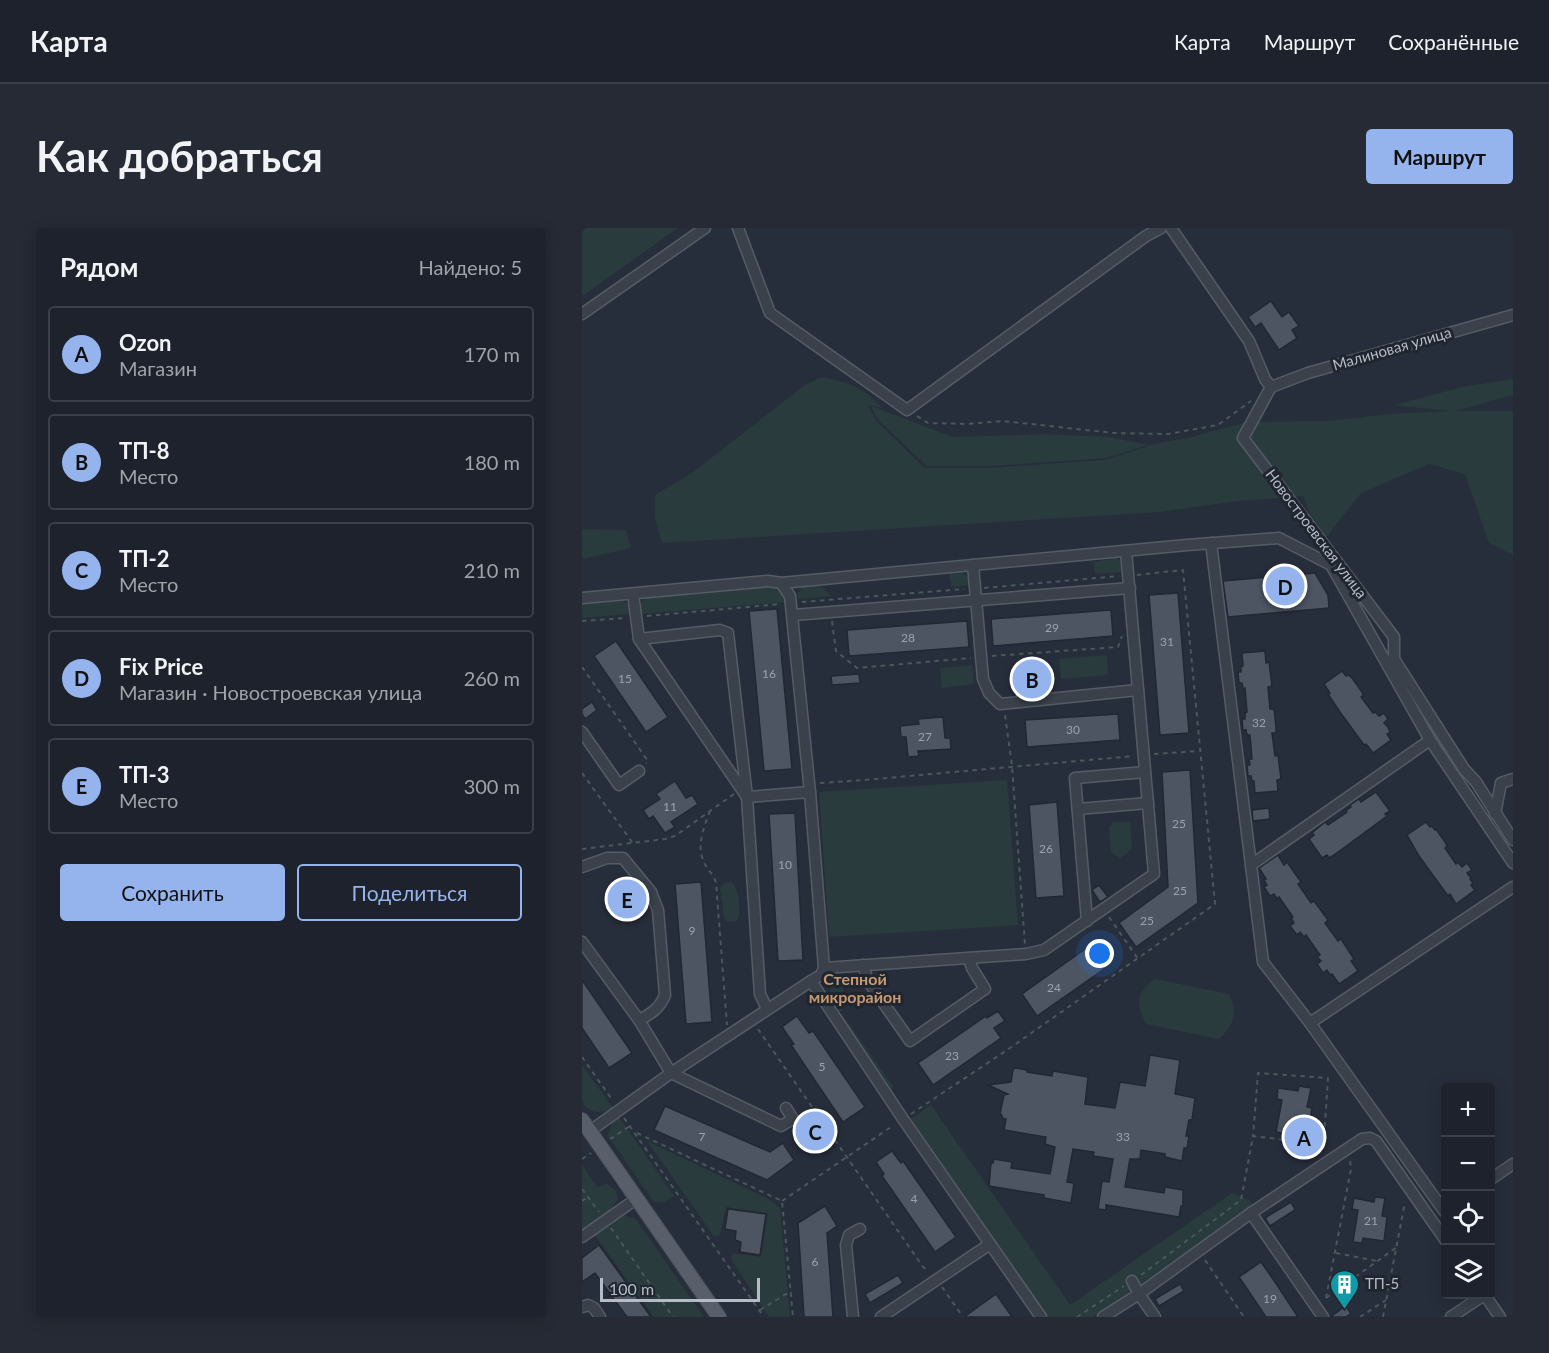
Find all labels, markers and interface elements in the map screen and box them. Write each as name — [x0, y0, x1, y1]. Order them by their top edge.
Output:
text: Карта — [30, 24, 108, 58]
text: Карта — [1174, 29, 1231, 54]
text: Маршрут — [1264, 29, 1355, 54]
text: Сохранённые — [1388, 29, 1519, 54]
button: Маршрут — [1366, 129, 1513, 184]
text: Как добраться — [36, 131, 323, 181]
text: Рядом — [60, 251, 138, 283]
text: Найдено: 5 — [419, 255, 522, 279]
street label: Малиновая улица — [1330, 322, 1453, 374]
text: Ozon — [119, 329, 172, 356]
text: A — [75, 342, 88, 366]
text: 170 m — [464, 342, 520, 366]
text: Магазин — [119, 356, 197, 380]
text: ТП-8 — [119, 437, 170, 464]
text: B — [75, 450, 88, 474]
text: 180 m — [464, 450, 520, 474]
text: Место — [119, 464, 178, 488]
street label: Новостроевская улица — [1262, 465, 1371, 602]
text: ТП-2 — [119, 545, 170, 572]
text: C — [75, 558, 88, 582]
text: 210 m — [464, 558, 520, 582]
pin: D — [1266, 564, 1304, 608]
text: Место — [119, 572, 178, 596]
house number: 29 — [1045, 620, 1059, 635]
house number: 28 — [901, 630, 915, 645]
house number: 31 — [1160, 634, 1174, 649]
text: Fix Price — [119, 653, 203, 680]
pin: B — [1012, 656, 1052, 702]
text: D — [74, 666, 89, 690]
text: 260 m — [464, 666, 520, 690]
house number: 16 — [762, 666, 776, 681]
house number: 15 — [618, 671, 632, 686]
text: Магазин · Новостроевская улица — [119, 680, 422, 704]
house number: 32 — [1252, 715, 1266, 730]
house number: 30 — [1066, 722, 1080, 737]
house number: 27 — [918, 729, 932, 744]
text: ТП-3 — [119, 761, 170, 788]
text: E — [76, 774, 87, 798]
text: 300 m — [464, 774, 520, 798]
text: Место — [119, 788, 178, 812]
house number: 11 — [663, 799, 677, 814]
house number: 25 — [1172, 816, 1186, 831]
house number: 26 — [1039, 841, 1053, 856]
house number: 10 — [778, 857, 792, 872]
button: Сохранить — [60, 864, 285, 921]
button: Поделиться — [297, 864, 522, 921]
pin: E — [608, 876, 646, 922]
house number: 25 — [1173, 883, 1187, 898]
house number: 25 — [1140, 913, 1154, 928]
house number: 9 — [689, 923, 696, 938]
your location — [1085, 939, 1114, 968]
district label: Степной микрорайон — [809, 969, 901, 1006]
house number: 24 — [1047, 980, 1061, 995]
house number: 23 — [945, 1048, 959, 1063]
house number: 5 — [819, 1059, 826, 1074]
map controls — [1441, 1083, 1495, 1299]
button: + — [1441, 1083, 1495, 1137]
pin: C — [796, 1108, 834, 1154]
pin: A — [1284, 1114, 1324, 1160]
house number: 7 — [699, 1129, 706, 1144]
house number: 33 — [1116, 1129, 1130, 1144]
button: − — [1441, 1137, 1495, 1191]
house number: 4 — [911, 1191, 918, 1206]
button: locate — [1441, 1191, 1495, 1245]
house number: 21 — [1364, 1213, 1378, 1228]
button: layers — [1441, 1245, 1495, 1299]
house number: 6 — [812, 1254, 819, 1269]
building icon: ТП-5 — [1328, 1268, 1360, 1310]
place label: ТП-5 — [1365, 1274, 1399, 1292]
scale bar — [600, 1275, 760, 1302]
text: 100 m — [609, 1279, 654, 1298]
house number: 19 — [1263, 1291, 1277, 1306]

